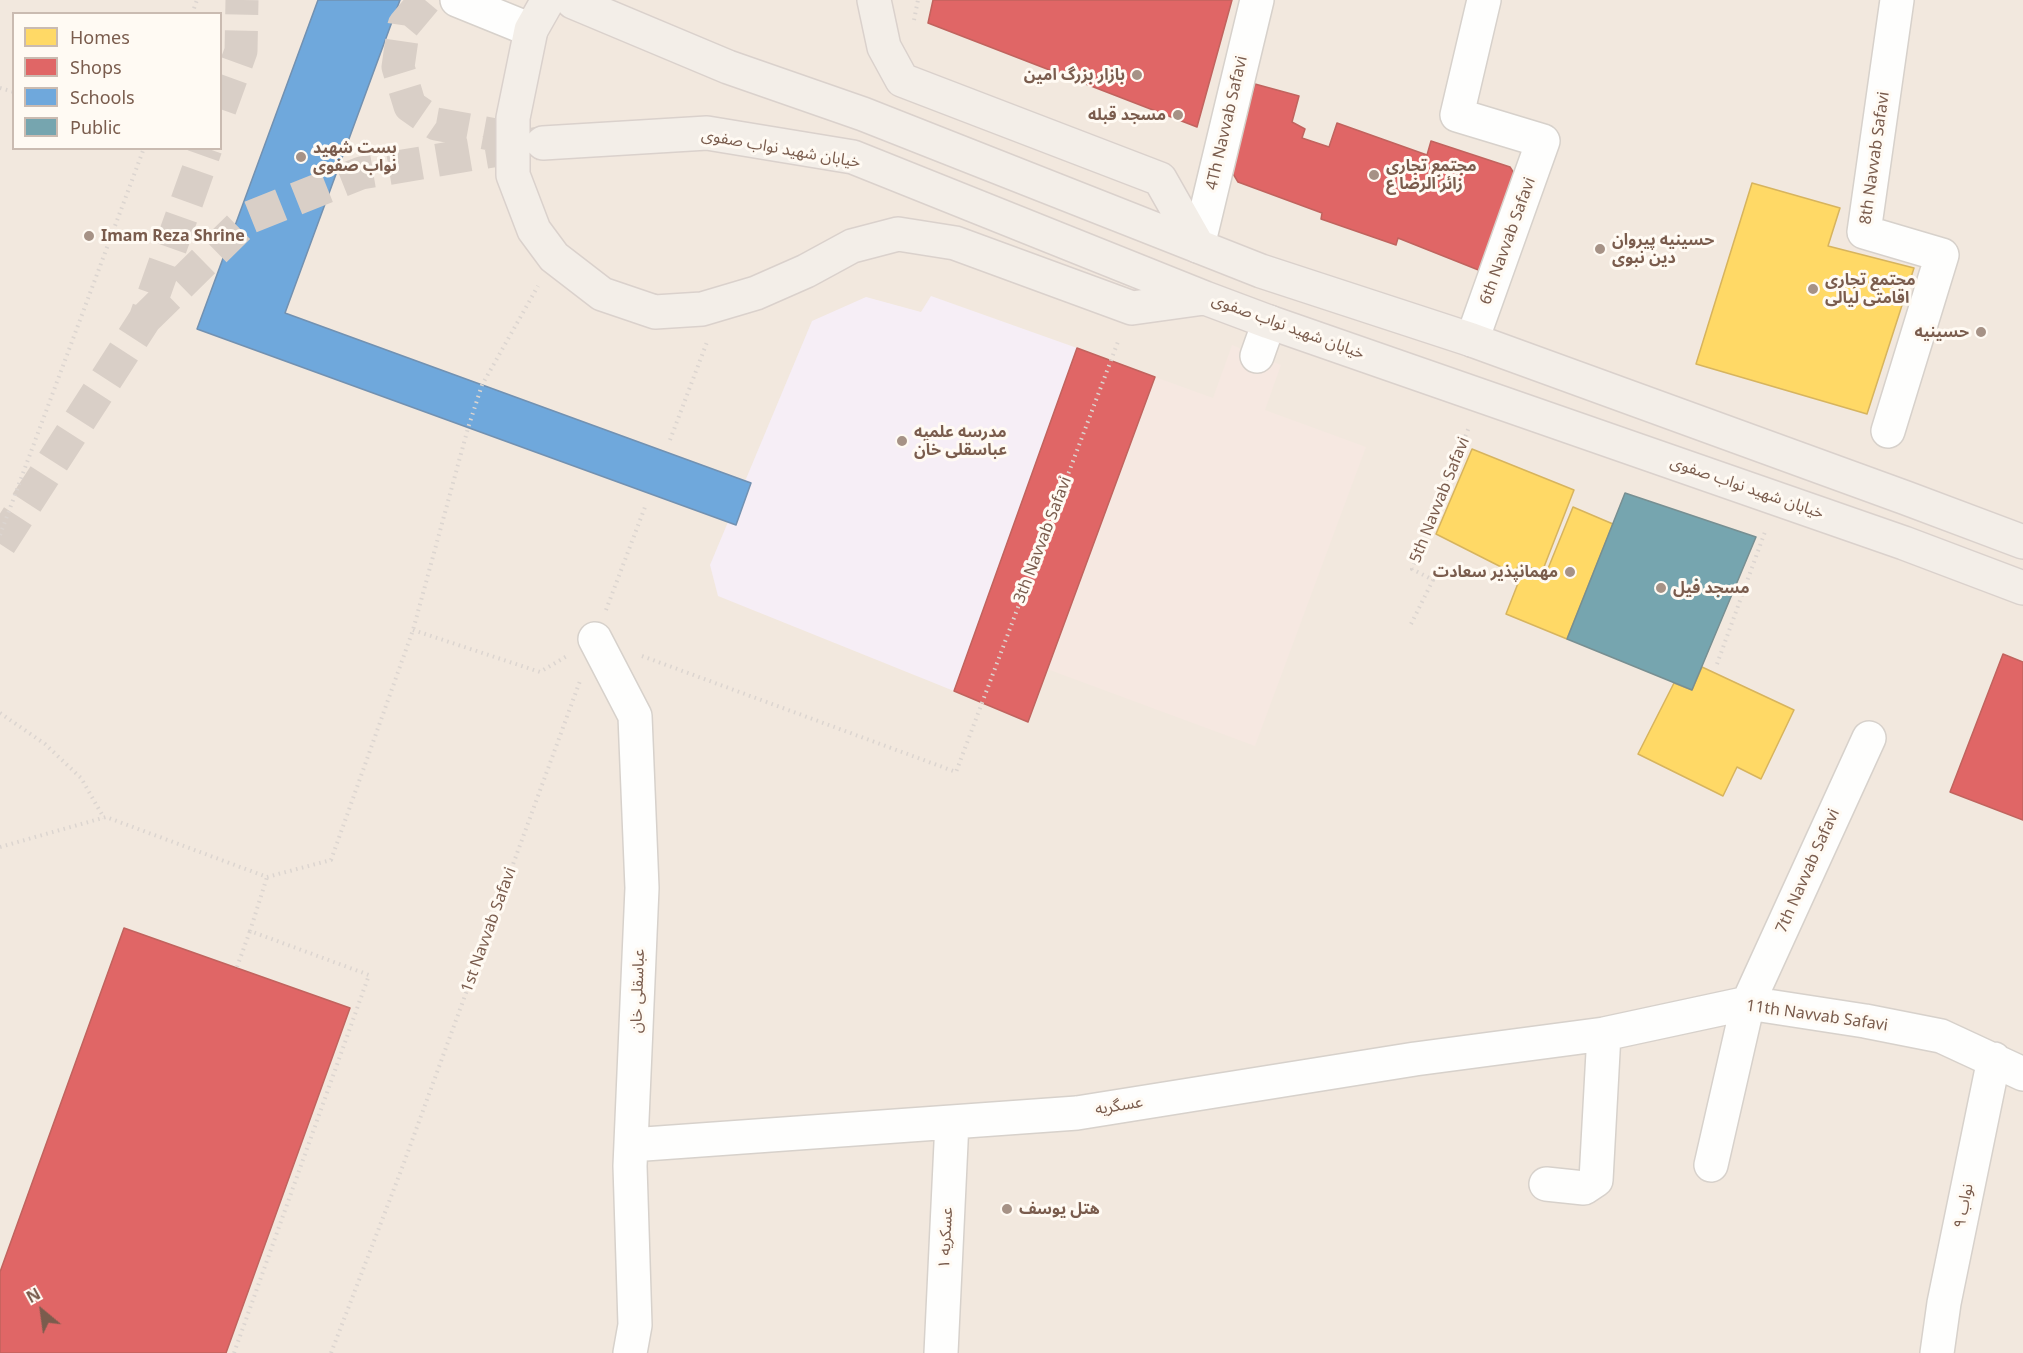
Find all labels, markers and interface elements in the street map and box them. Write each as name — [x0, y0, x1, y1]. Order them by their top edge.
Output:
legend — [12, 12, 222, 150]
text: Homes — [70, 25, 130, 49]
street label: 4Th Navvab Safavi — [1202, 54, 1252, 192]
text: Shops — [70, 55, 122, 79]
place label: بازار بزرگ امین — [1024, 65, 1125, 85]
marker: بازار بزرگ امین — [1130, 68, 1144, 82]
text: Schools — [70, 85, 135, 109]
street label: 8th Navvab Safavi — [1856, 90, 1894, 226]
place label: مسجد قبله — [1088, 105, 1166, 125]
marker: مسجد قبله — [1171, 108, 1185, 122]
text: Public — [70, 115, 121, 139]
street label: خیابان شهید نواب صفوی — [700, 126, 862, 172]
place label: بست شهید نواب صفوی — [313, 138, 397, 176]
marker: بست شهید نواب صفوی — [294, 150, 308, 164]
place label: مجتمع تجاری زائر الرضا ع — [1386, 156, 1477, 194]
marker: مجتمع تجاری زائر الرضا ع — [1367, 168, 1381, 182]
street label: 6th Navvab Safavi — [1476, 175, 1540, 307]
place label: Imam Reza Shrine — [101, 226, 245, 246]
marker: Imam Reza Shrine — [82, 229, 96, 243]
place label: حسینیه پیروان دین نبوی — [1612, 230, 1714, 268]
marker: حسینیه پیروان دین نبوی — [1593, 242, 1607, 256]
place label: مجتمع تجاری اقامتی لیالی — [1825, 270, 1916, 308]
marker: مجتمع تجاری اقامتی لیالی — [1806, 282, 1820, 296]
street label: خیابان شهید نواب صفوی — [1209, 290, 1367, 364]
place label: حسینیه — [1915, 322, 1969, 342]
marker: حسینیه — [1974, 325, 1988, 339]
place label: مدرسه علمیه عباسقلی خان — [914, 422, 1007, 460]
marker: مدرسه علمیه عباسقلی خان — [895, 434, 909, 448]
street label: 5th Navvab Safavi — [1406, 434, 1474, 566]
street label: خیابان شهید نواب صفوی — [1668, 453, 1826, 523]
street label: 3th Navvab Safavi — [1010, 474, 1076, 606]
place label: مهمانپذیر سعادت — [1433, 562, 1558, 582]
marker: مهمانپذیر سعادت — [1563, 565, 1577, 579]
place label: مسجد فیل — [1673, 578, 1750, 598]
marker: مسجد فیل — [1654, 581, 1668, 595]
street label: 7th Navvab Safavi — [1772, 806, 1844, 936]
street label: 1st Navvab Safavi — [457, 865, 521, 995]
street label: عباسقلی خان — [627, 948, 649, 1034]
street label: 11th Navvab Safavi — [1745, 997, 1889, 1035]
street label: عسگریه — [1094, 1093, 1144, 1119]
street label: نواب ۹ — [1950, 1182, 1978, 1230]
place label: هتل یوسف — [1019, 1199, 1100, 1219]
marker: هتل یوسف — [1000, 1202, 1014, 1216]
street label: عسکریه ۱ — [935, 1207, 957, 1269]
north arrow — [12, 1281, 72, 1341]
text: N — [22, 1282, 44, 1308]

